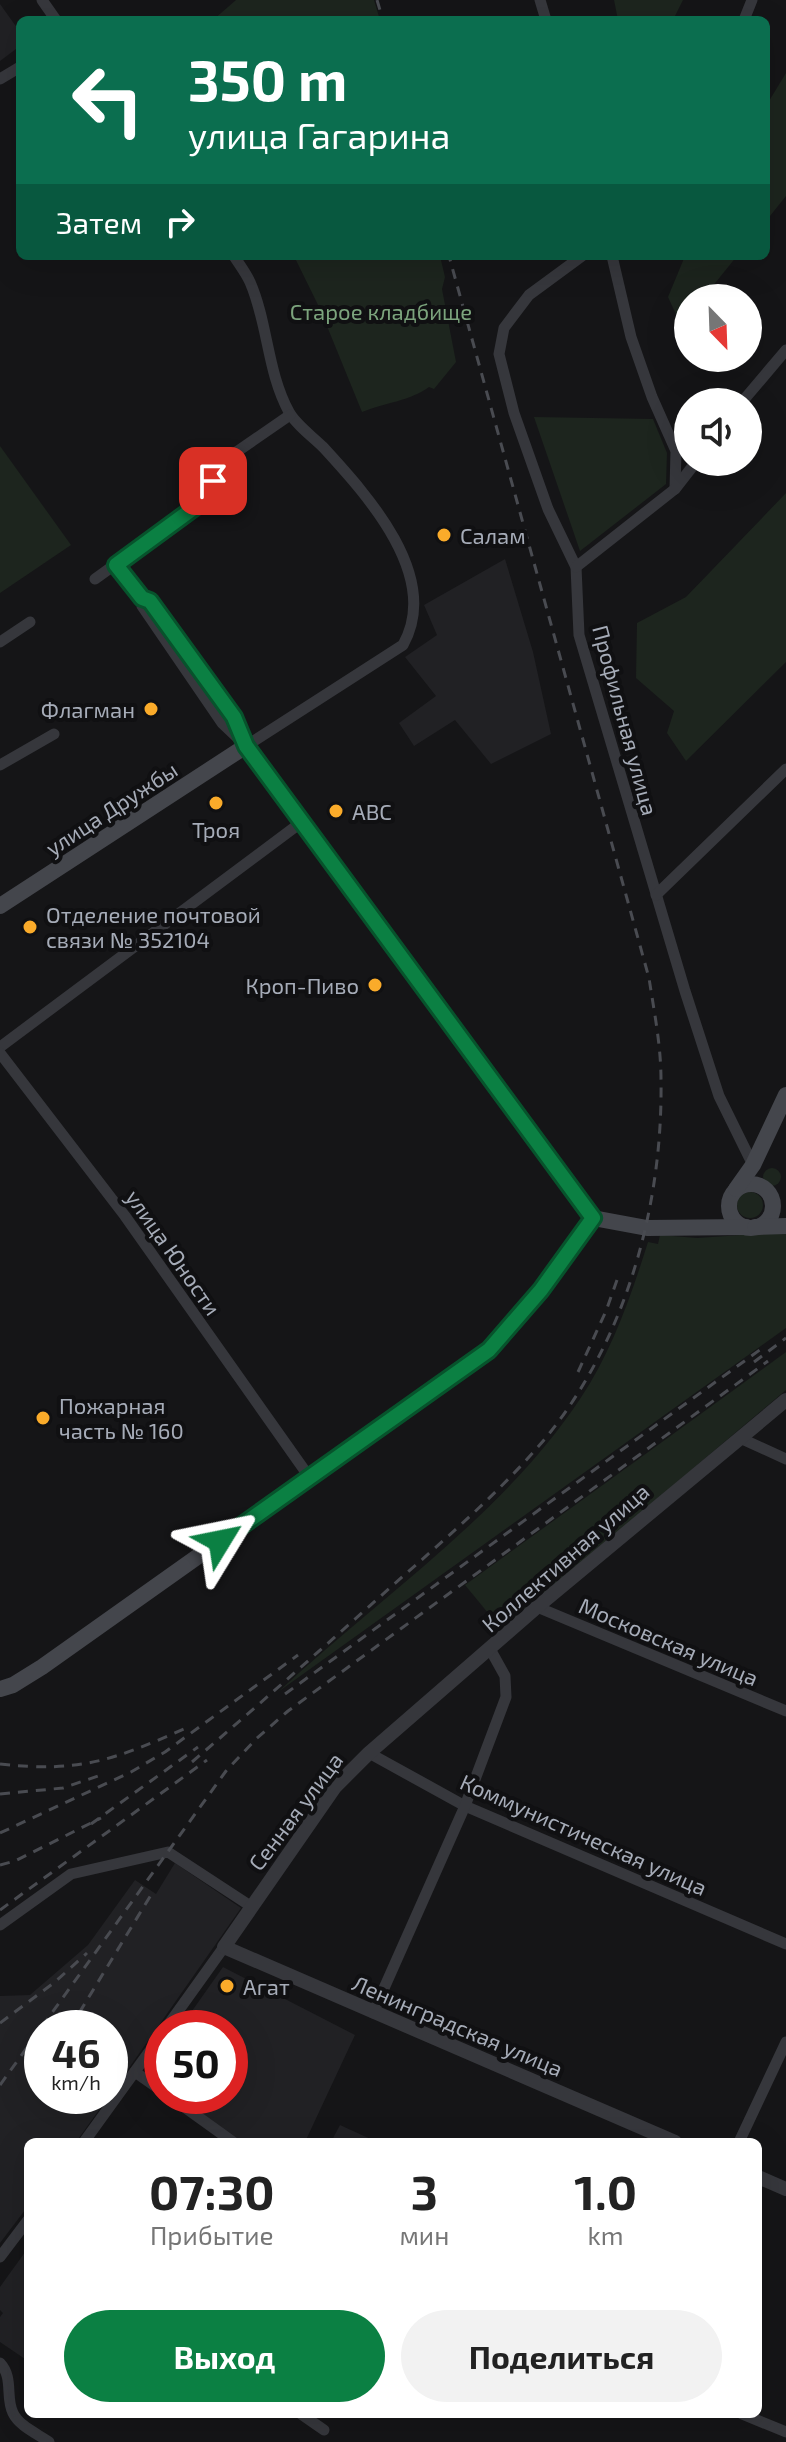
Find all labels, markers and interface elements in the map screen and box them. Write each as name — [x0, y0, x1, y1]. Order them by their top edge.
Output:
text: 350 m — [188, 45, 347, 112]
icon: left — [56, 48, 160, 152]
text: улица Гагарина — [188, 113, 450, 156]
icon: right — [158, 200, 202, 244]
text: Затем — [56, 204, 142, 240]
north arrow — [674, 284, 762, 372]
map controls — [674, 284, 762, 476]
park label: Старое кладбище — [290, 298, 472, 324]
button: sound — [674, 388, 762, 476]
pin — [179, 447, 247, 515]
icon: arrive — [191, 459, 235, 503]
place label: Салам — [460, 522, 526, 548]
marker: Салам — [435, 526, 453, 544]
street label: Профильная улица — [587, 622, 664, 818]
place label: Флагман — [41, 696, 135, 722]
marker: Флагман — [142, 700, 160, 718]
street label: улица Дружбы — [40, 756, 182, 861]
marker: Троя — [207, 794, 225, 812]
place label: ABC — [352, 798, 392, 824]
marker: ABC — [327, 802, 345, 820]
place label: Троя — [192, 816, 240, 842]
place label: Отделение почтовой связи № 352104 — [46, 901, 261, 952]
marker: Отделение почтовой связи № 352104 — [21, 918, 39, 936]
place label: Кроп-Пиво — [246, 972, 359, 998]
marker: Кроп-Пиво — [366, 976, 384, 994]
street label: улица Юности — [120, 1184, 227, 1320]
place label: Пожарная часть № 160 — [59, 1392, 184, 1443]
marker: Пожарная часть № 160 — [34, 1409, 52, 1427]
street label: Коллективная улица — [476, 1477, 655, 1637]
position arrow — [178, 1499, 262, 1583]
street label: Московская улица — [575, 1591, 763, 1691]
street label: Сенная улица — [242, 1747, 348, 1875]
street label: Коммунистическая улица — [456, 1768, 711, 1901]
street label: Ленинградская улица — [349, 1969, 567, 2082]
place label: Агат — [243, 1973, 290, 1999]
marker: Агат — [218, 1977, 236, 1995]
speed limit sign: 50 — [144, 2010, 248, 2114]
text: 46 — [51, 2028, 101, 2076]
text: km/h — [51, 2070, 101, 2094]
text: 07:30 — [149, 2162, 274, 2220]
text: 3 — [411, 2162, 438, 2220]
text: 1.0 — [574, 2162, 637, 2220]
text: Прибытие — [150, 2219, 273, 2250]
text: мин — [399, 2219, 449, 2250]
text: km — [588, 2219, 624, 2250]
button: Выход — [64, 2310, 385, 2402]
button: Поделиться — [401, 2310, 722, 2402]

